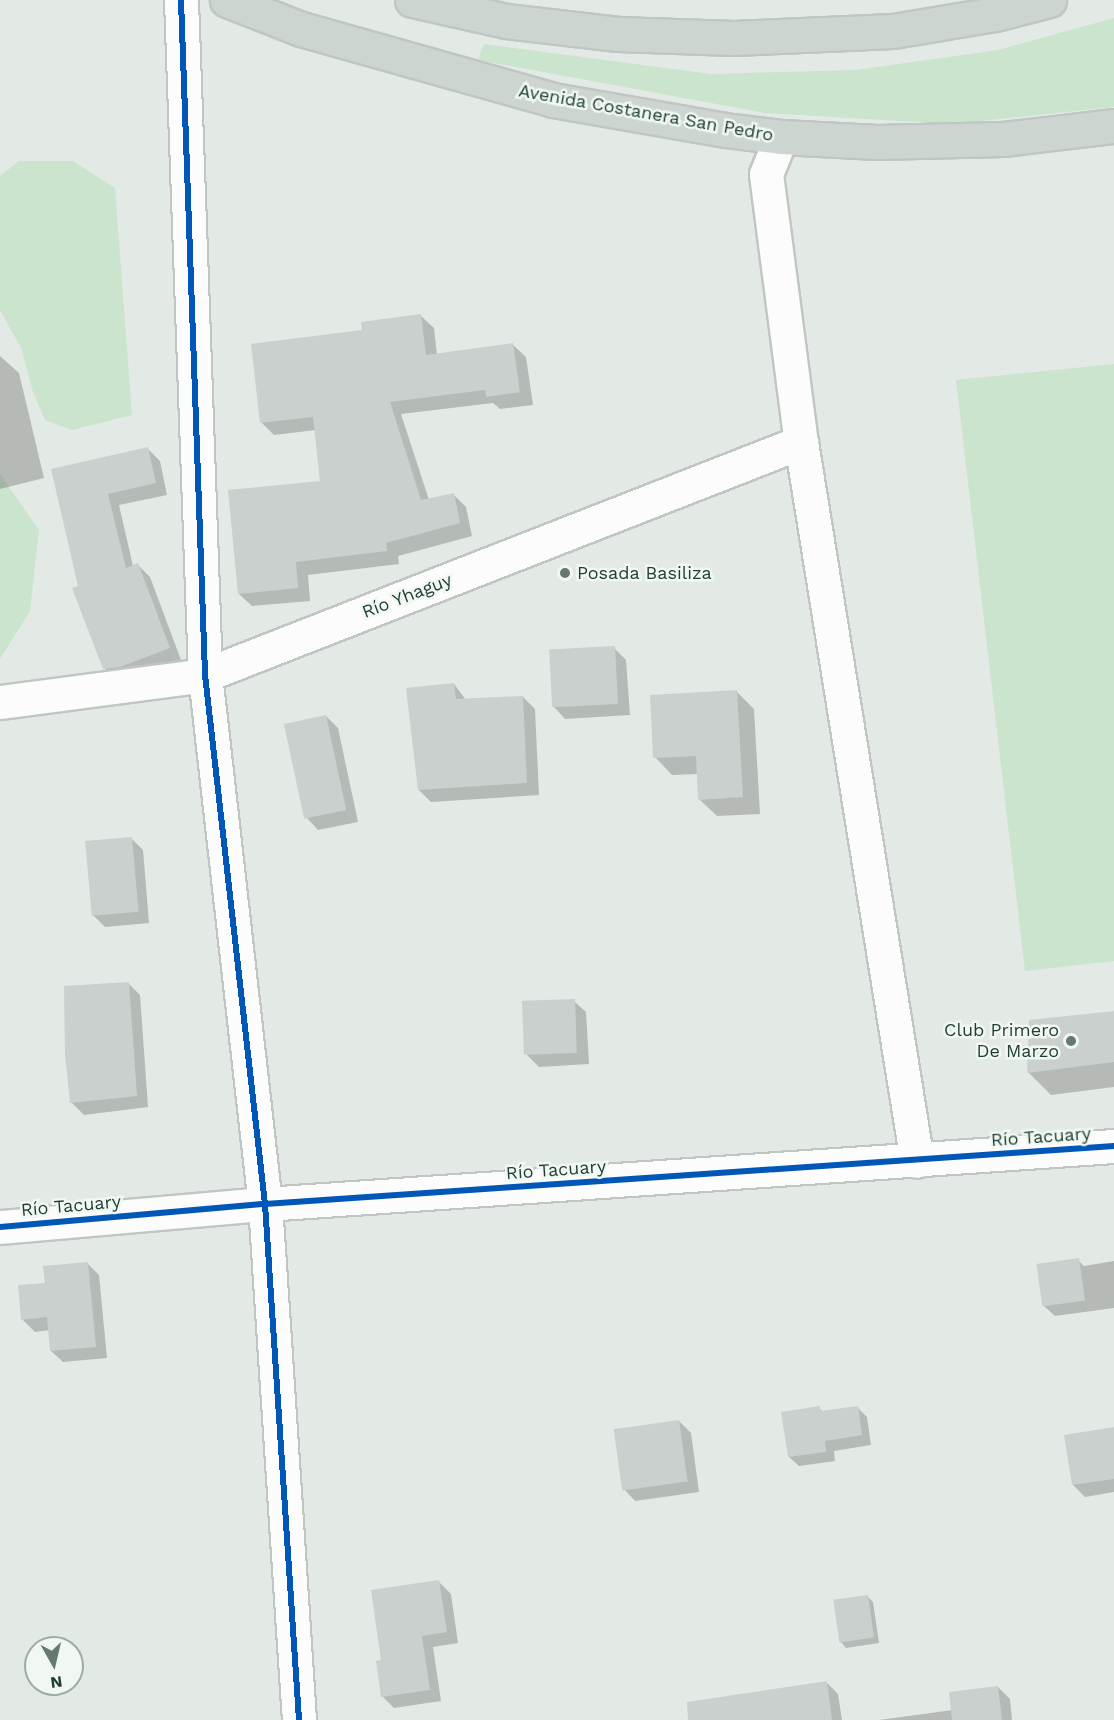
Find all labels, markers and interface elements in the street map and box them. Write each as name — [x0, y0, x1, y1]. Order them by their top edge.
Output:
street label: Avenida Costanera San Pedro — [517, 80, 775, 146]
place label: Posada Basiliza — [577, 562, 712, 584]
marker: Posada Basiliza — [558, 566, 572, 580]
street label: Río Yhaguy — [359, 569, 455, 623]
place label: Club Primero De Marzo — [944, 1020, 1059, 1062]
marker: Club Primero De Marzo — [1064, 1034, 1078, 1048]
street label: Río Tacuary — [990, 1123, 1092, 1151]
street label: Río Tacuary — [505, 1156, 607, 1184]
street label: Río Tacuary — [20, 1191, 122, 1221]
north arrow — [24, 1636, 84, 1696]
text: N — [49, 1672, 63, 1693]

